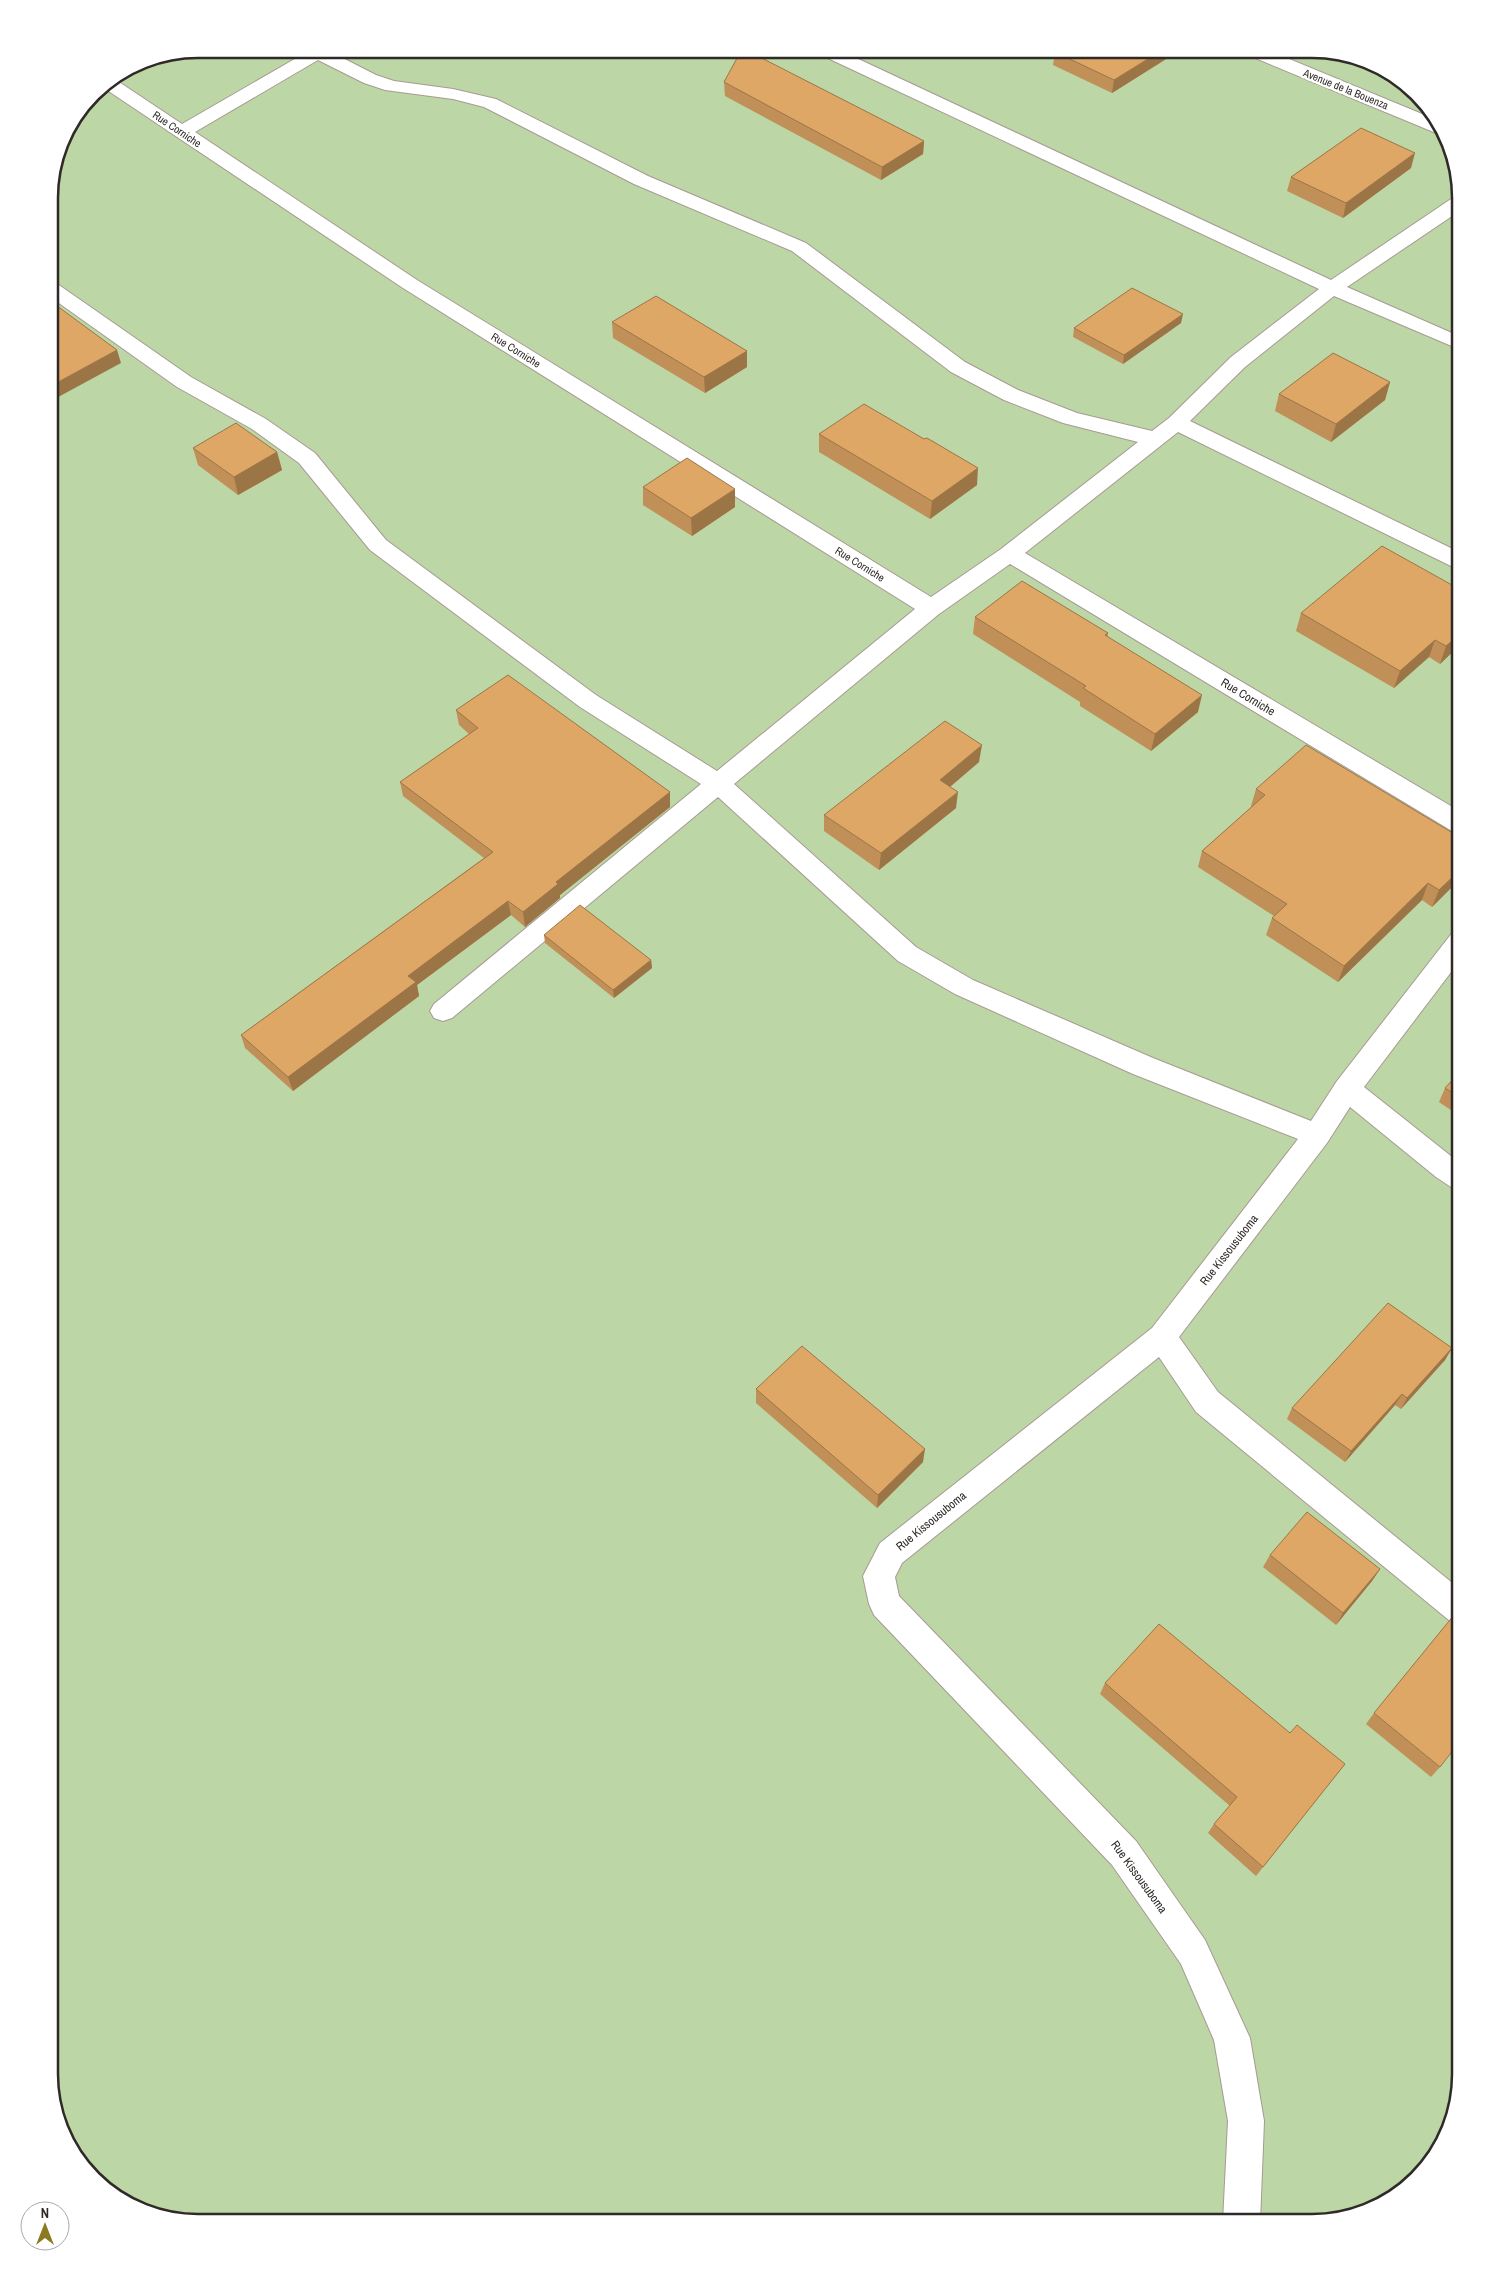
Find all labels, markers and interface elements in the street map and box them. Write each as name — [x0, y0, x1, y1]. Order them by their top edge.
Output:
street label: Avenue de la Bouenza — [1300, 65, 1391, 112]
street label: Rue Corniche — [150, 108, 204, 150]
street label: Rue Corniche — [489, 329, 543, 371]
street label: Rue Corniche — [833, 543, 887, 585]
street label: Rue Corniche — [1218, 675, 1278, 719]
street label: Rue Kissousuboma — [1196, 1211, 1262, 1289]
street label: Rue Kissousuboma — [893, 1487, 970, 1554]
street label: Rue Kissousuboma — [1107, 1838, 1171, 1917]
north arrow — [20, 2201, 70, 2251]
text: N — [41, 2204, 49, 2222]

